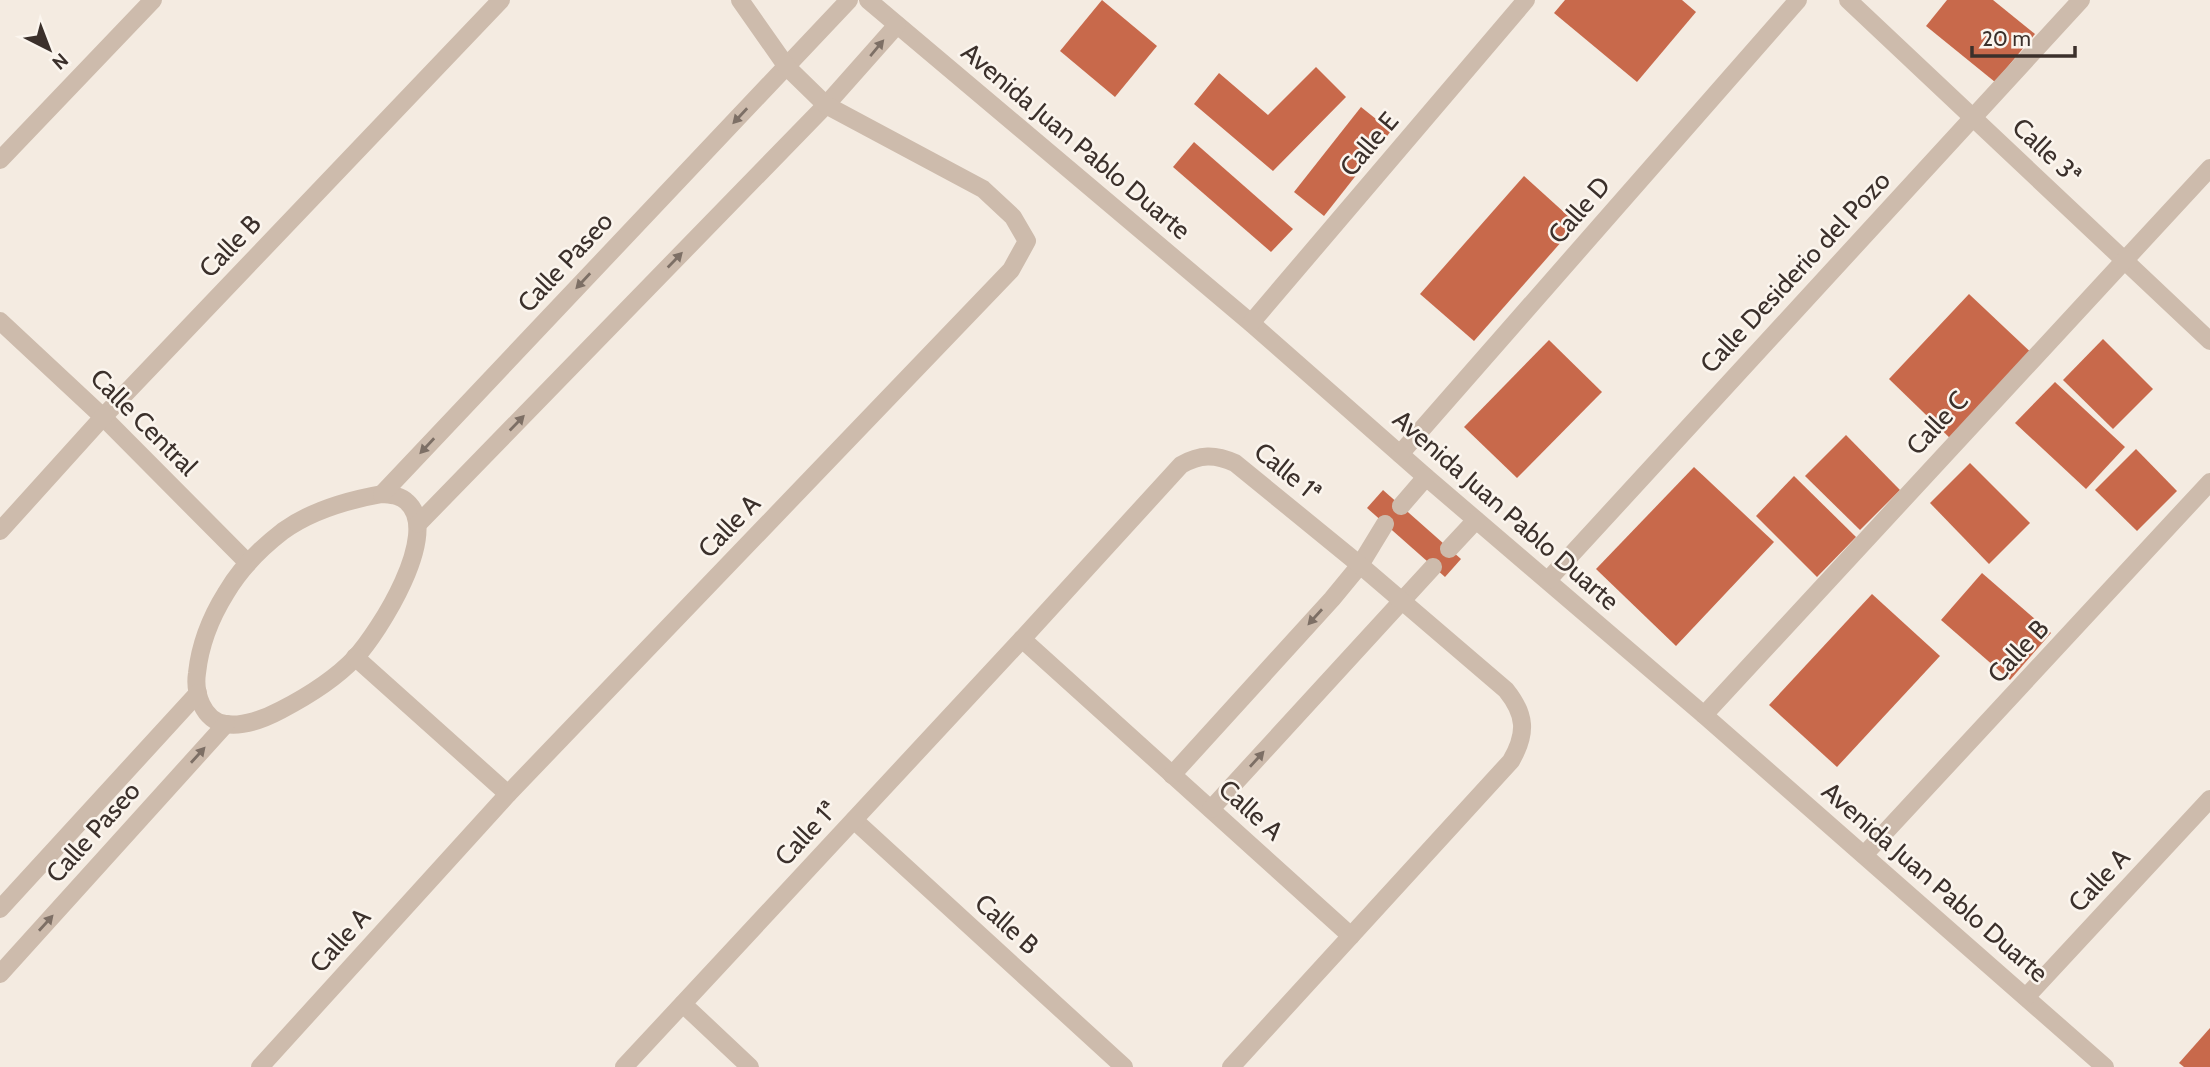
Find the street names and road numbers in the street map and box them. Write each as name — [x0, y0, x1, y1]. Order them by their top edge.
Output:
street label: Avenida Juan Pablo Duarte — [955, 36, 1197, 246]
street label: Calle E — [1333, 105, 1405, 183]
street label: Calle 3ª — [2006, 111, 2088, 191]
street label: Calle Desiderio del Pozo — [1693, 164, 1897, 380]
street label: Calle D — [1541, 170, 1617, 250]
street label: Calle Paseo — [511, 205, 619, 319]
street label: Calle B — [192, 208, 268, 284]
street label: Calle Central — [84, 362, 204, 482]
street label: Calle C — [1899, 384, 1975, 462]
street label: Avenida Juan Pablo Duarte — [1386, 403, 1626, 617]
street label: Calle 1ª — [1248, 435, 1328, 509]
street label: Calle A — [691, 488, 767, 564]
street label: Calle B — [1981, 613, 2055, 689]
street label: Calle A — [1212, 773, 1290, 847]
street label: Calle Paseo — [39, 775, 147, 889]
street label: Avenida Juan Pablo Duarte — [1815, 775, 2055, 989]
street label: Calle 1ª — [768, 794, 844, 872]
street label: Calle A — [2061, 841, 2137, 919]
street label: Calle B — [968, 887, 1046, 961]
street label: Calle A — [303, 901, 377, 979]

